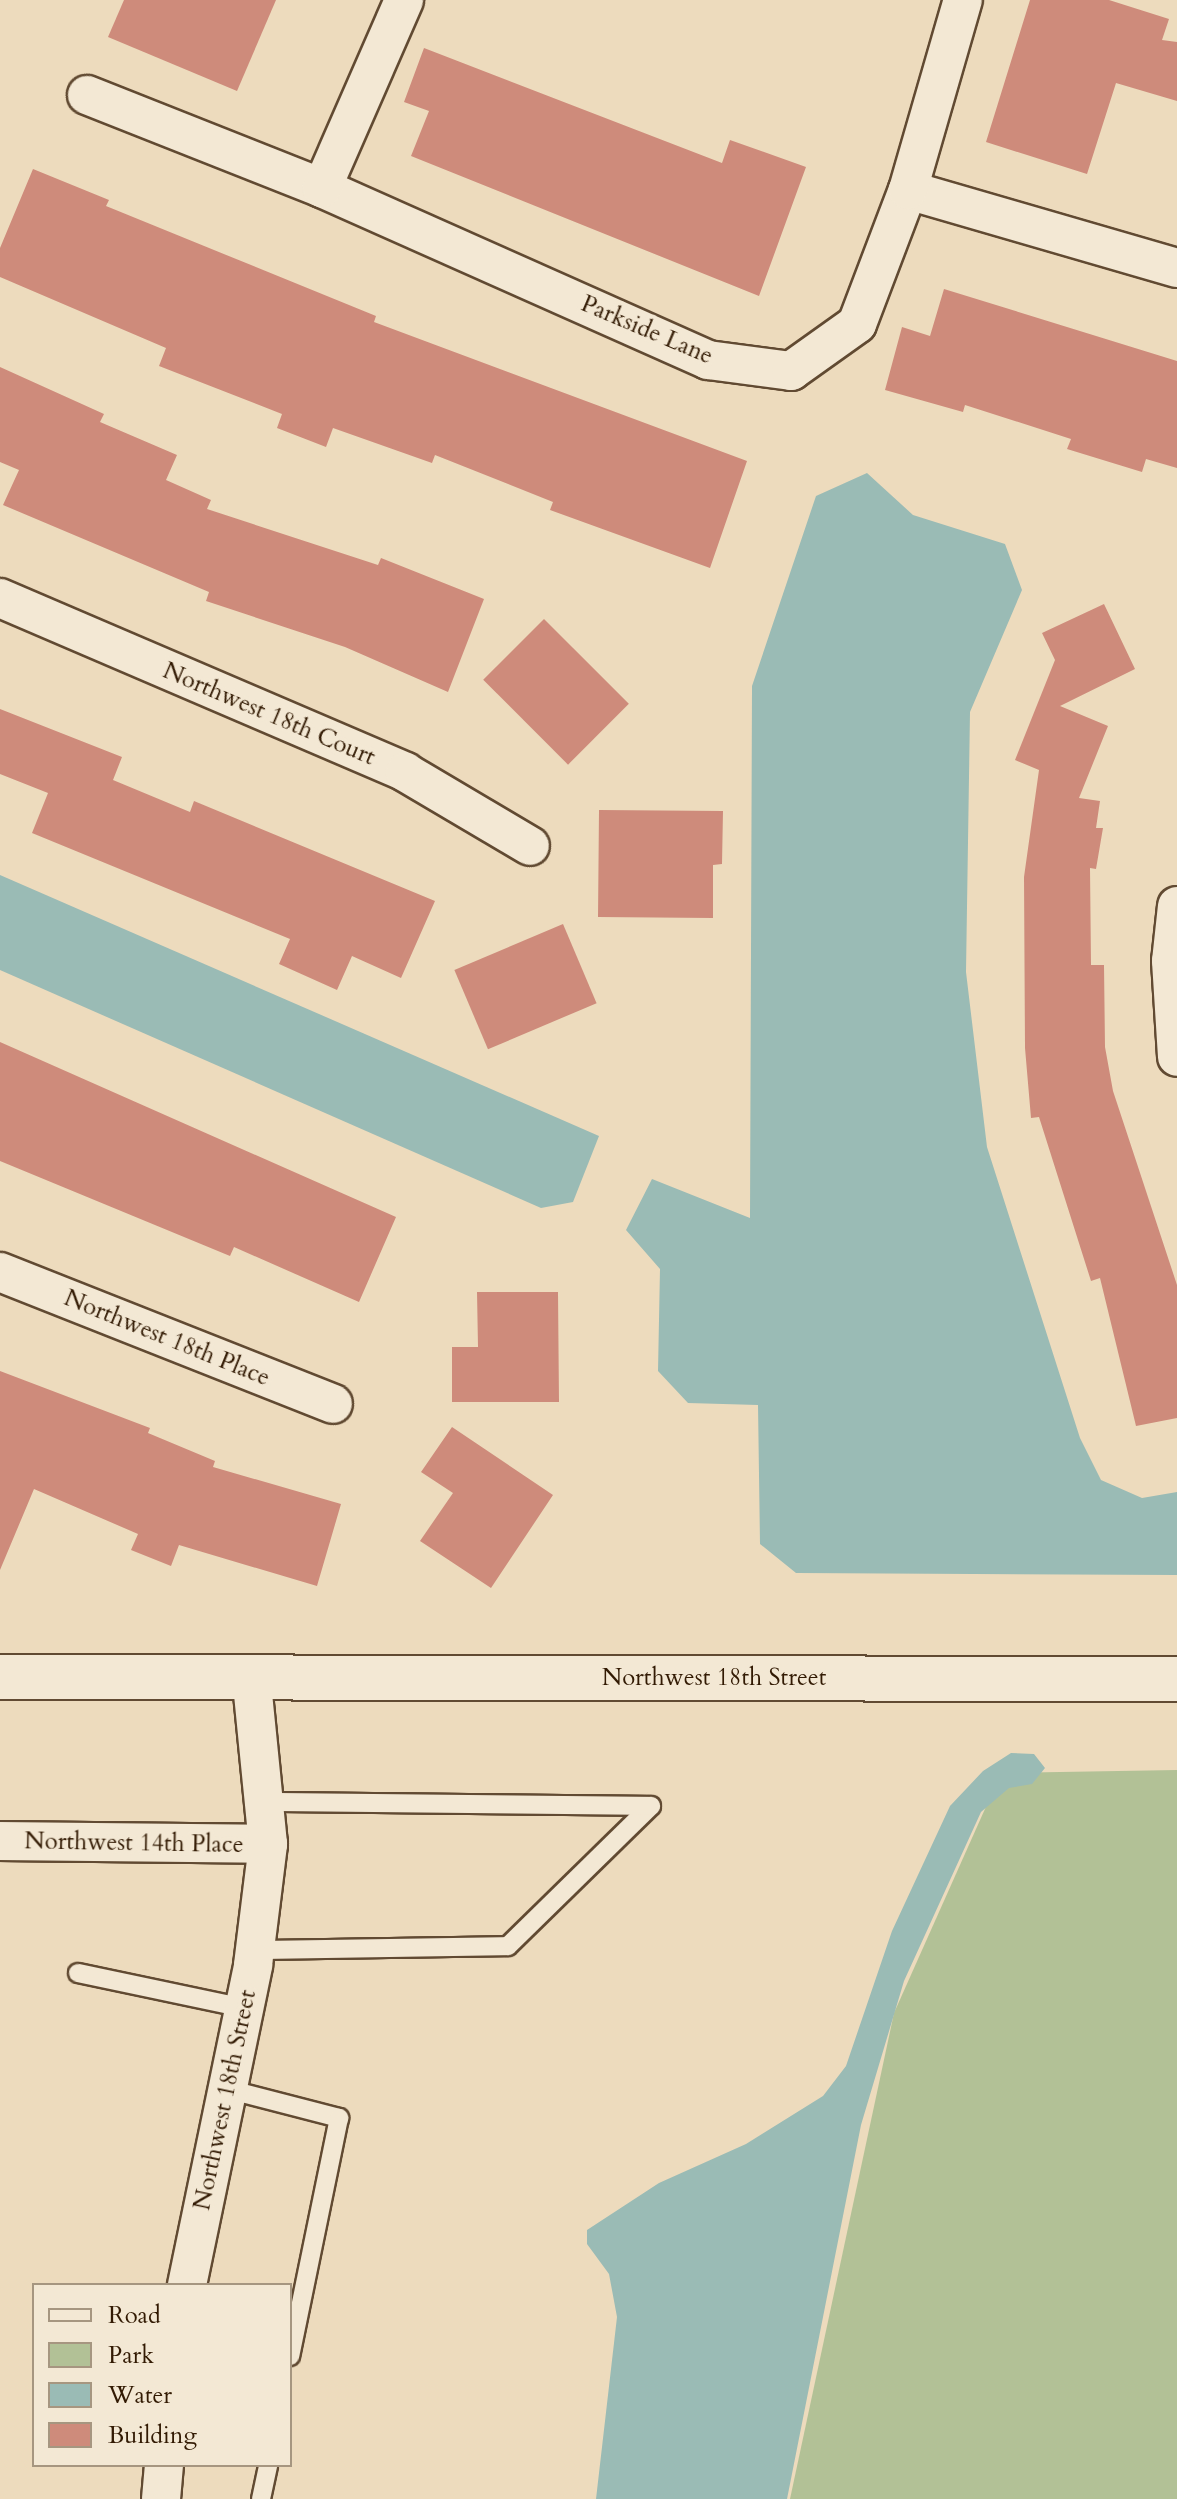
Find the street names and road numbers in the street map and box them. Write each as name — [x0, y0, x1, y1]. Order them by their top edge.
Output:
street label: Parkside Lane — [577, 289, 717, 371]
street label: Northwest 18th Court — [159, 656, 379, 772]
street label: Northwest 18th Place — [60, 1284, 274, 1392]
street label: Northwest 18th Street — [602, 1664, 826, 1692]
street label: Northwest 14th Place — [24, 1827, 244, 1859]
street label: Northwest 18th Street — [188, 1987, 262, 2213]

